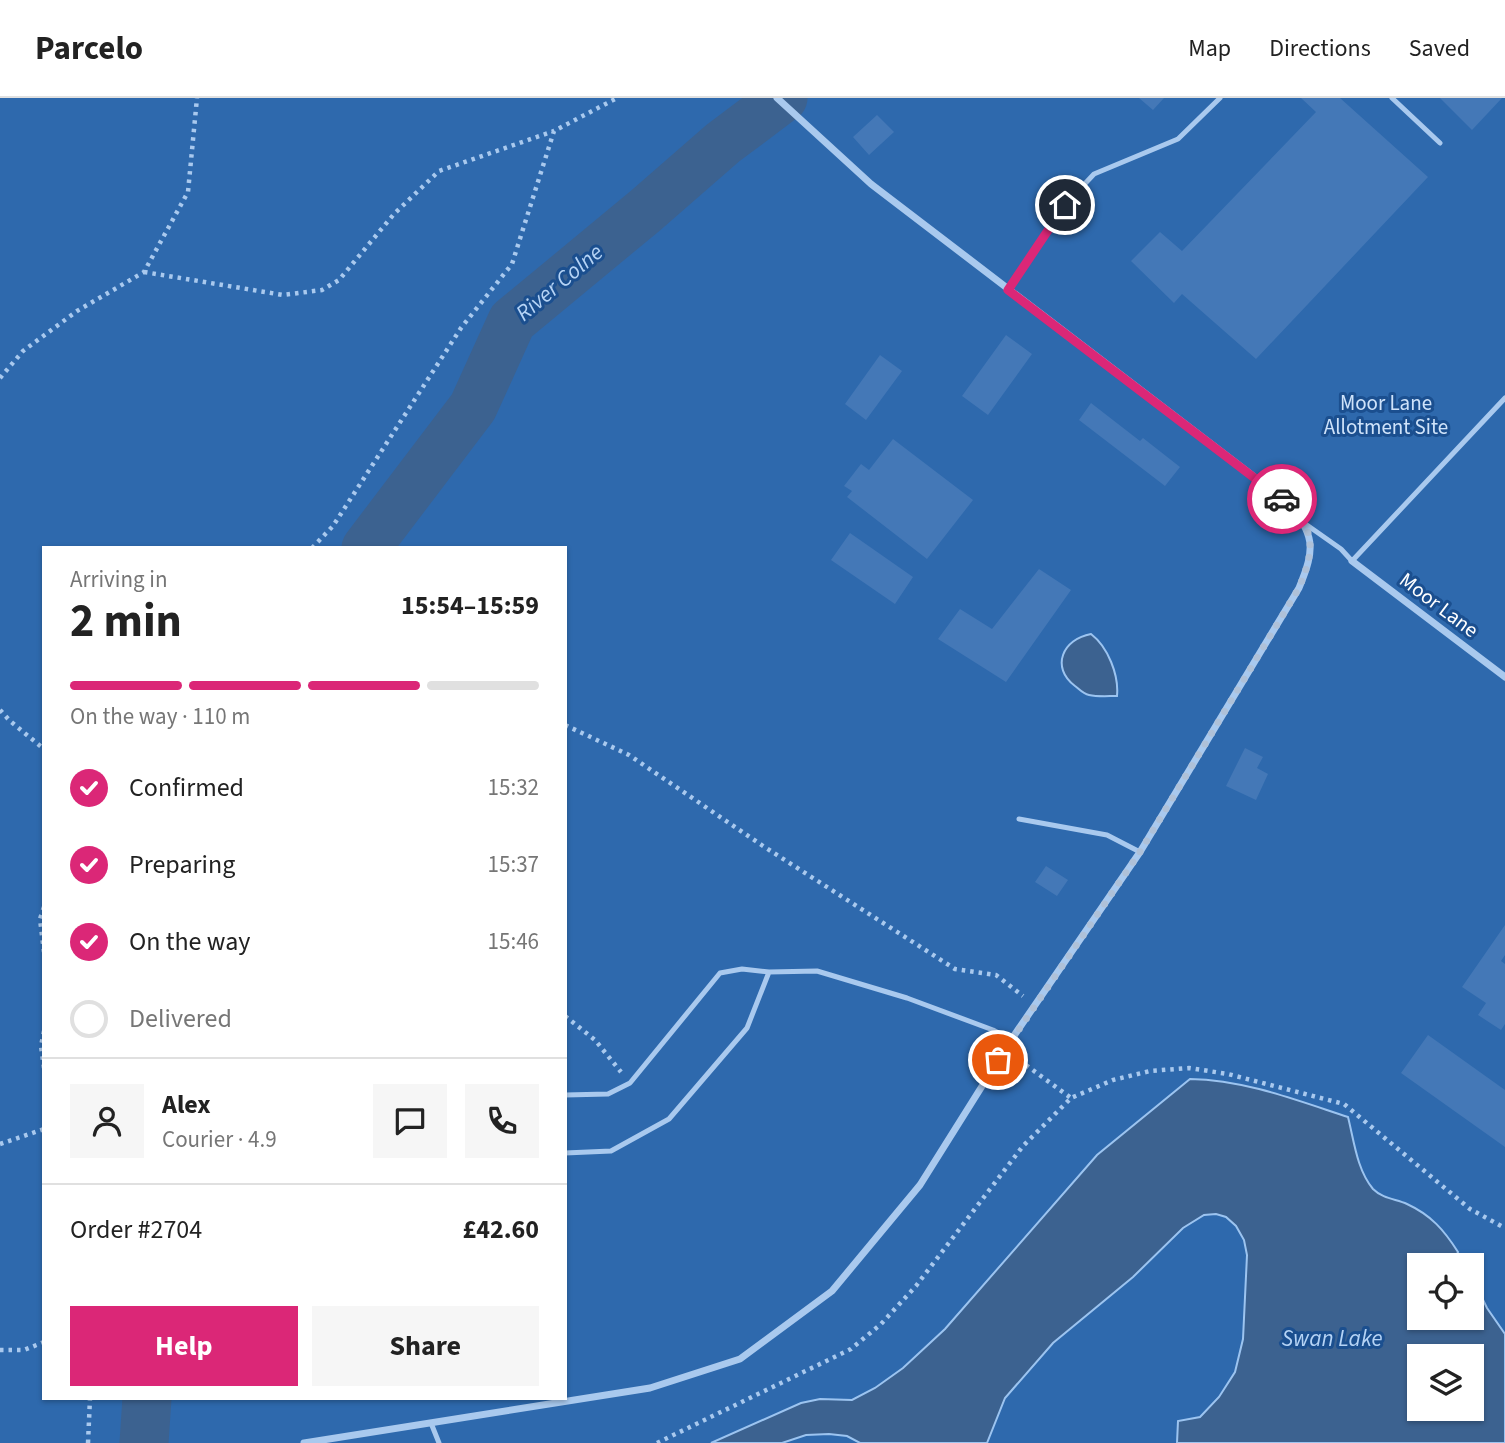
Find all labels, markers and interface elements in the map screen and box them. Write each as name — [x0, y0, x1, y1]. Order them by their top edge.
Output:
text: Parcelo — [35, 25, 143, 72]
text: Map — [1188, 31, 1231, 66]
text: Directions — [1269, 31, 1371, 66]
text: Saved — [1409, 31, 1470, 66]
pin — [1035, 175, 1095, 235]
icon: home — [1046, 186, 1084, 224]
water label: River Colne — [508, 236, 610, 329]
park label: Moor Lane Allotment Site — [1324, 388, 1448, 442]
courier — [1247, 464, 1317, 534]
icon: car — [1263, 480, 1301, 518]
text: Arriving in — [70, 563, 168, 596]
street label: Moor Lane — [1393, 565, 1485, 645]
text: 15:54–15:59 — [401, 587, 539, 624]
text: 2 min — [70, 589, 182, 654]
text: On the way · 110 m — [70, 700, 250, 733]
icon: check — [70, 769, 108, 807]
text: Confirmed — [129, 769, 244, 806]
text: 15:32 — [488, 771, 539, 804]
icon: check — [70, 846, 108, 884]
text: Preparing — [129, 846, 235, 883]
text: 15:37 — [488, 848, 539, 881]
icon: check — [70, 923, 108, 961]
text: On the way — [129, 923, 250, 960]
text: 15:46 — [488, 925, 539, 958]
text: Delivered — [129, 1000, 232, 1037]
pin — [968, 1030, 1028, 1090]
icon: bag — [979, 1041, 1017, 1079]
button: person — [70, 1084, 144, 1158]
button: chat — [373, 1084, 447, 1158]
button: phone — [465, 1084, 539, 1158]
text: Alex — [162, 1086, 211, 1123]
text: Courier · 4.9 — [162, 1123, 277, 1156]
text: Order #2704 — [70, 1211, 202, 1248]
text: £42.60 — [463, 1211, 539, 1248]
map controls — [1407, 1253, 1484, 1421]
button: locate — [1407, 1253, 1484, 1330]
button: Help — [70, 1306, 298, 1386]
button: Share — [312, 1306, 539, 1386]
water label: Swan Lake — [1281, 1322, 1383, 1355]
button: layers — [1407, 1344, 1484, 1421]

